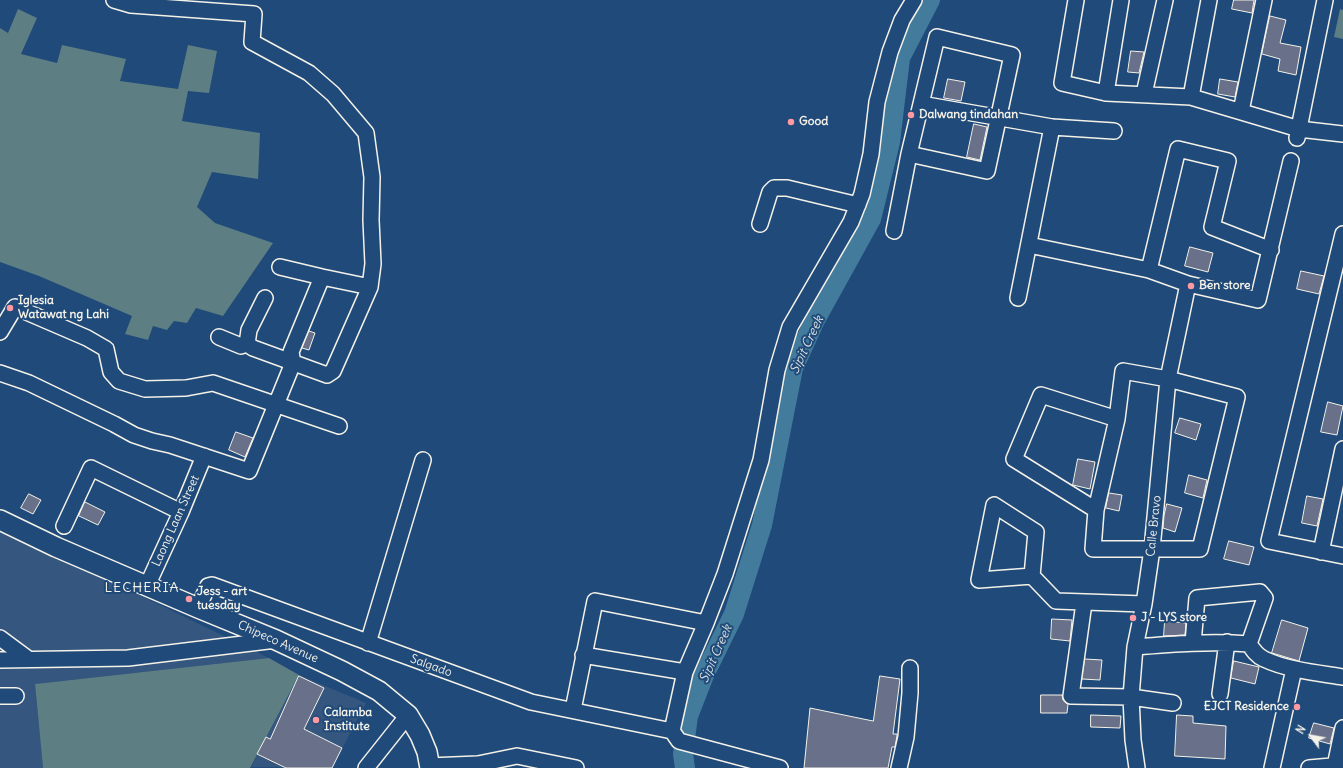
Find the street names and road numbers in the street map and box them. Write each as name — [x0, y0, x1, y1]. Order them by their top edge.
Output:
street label: Laong Laan Street — [149, 473, 203, 569]
street label: Calle Bravo — [1144, 495, 1164, 557]
street label: Chipeco Avenue — [235, 618, 321, 666]
street label: Salgado — [408, 652, 454, 680]

